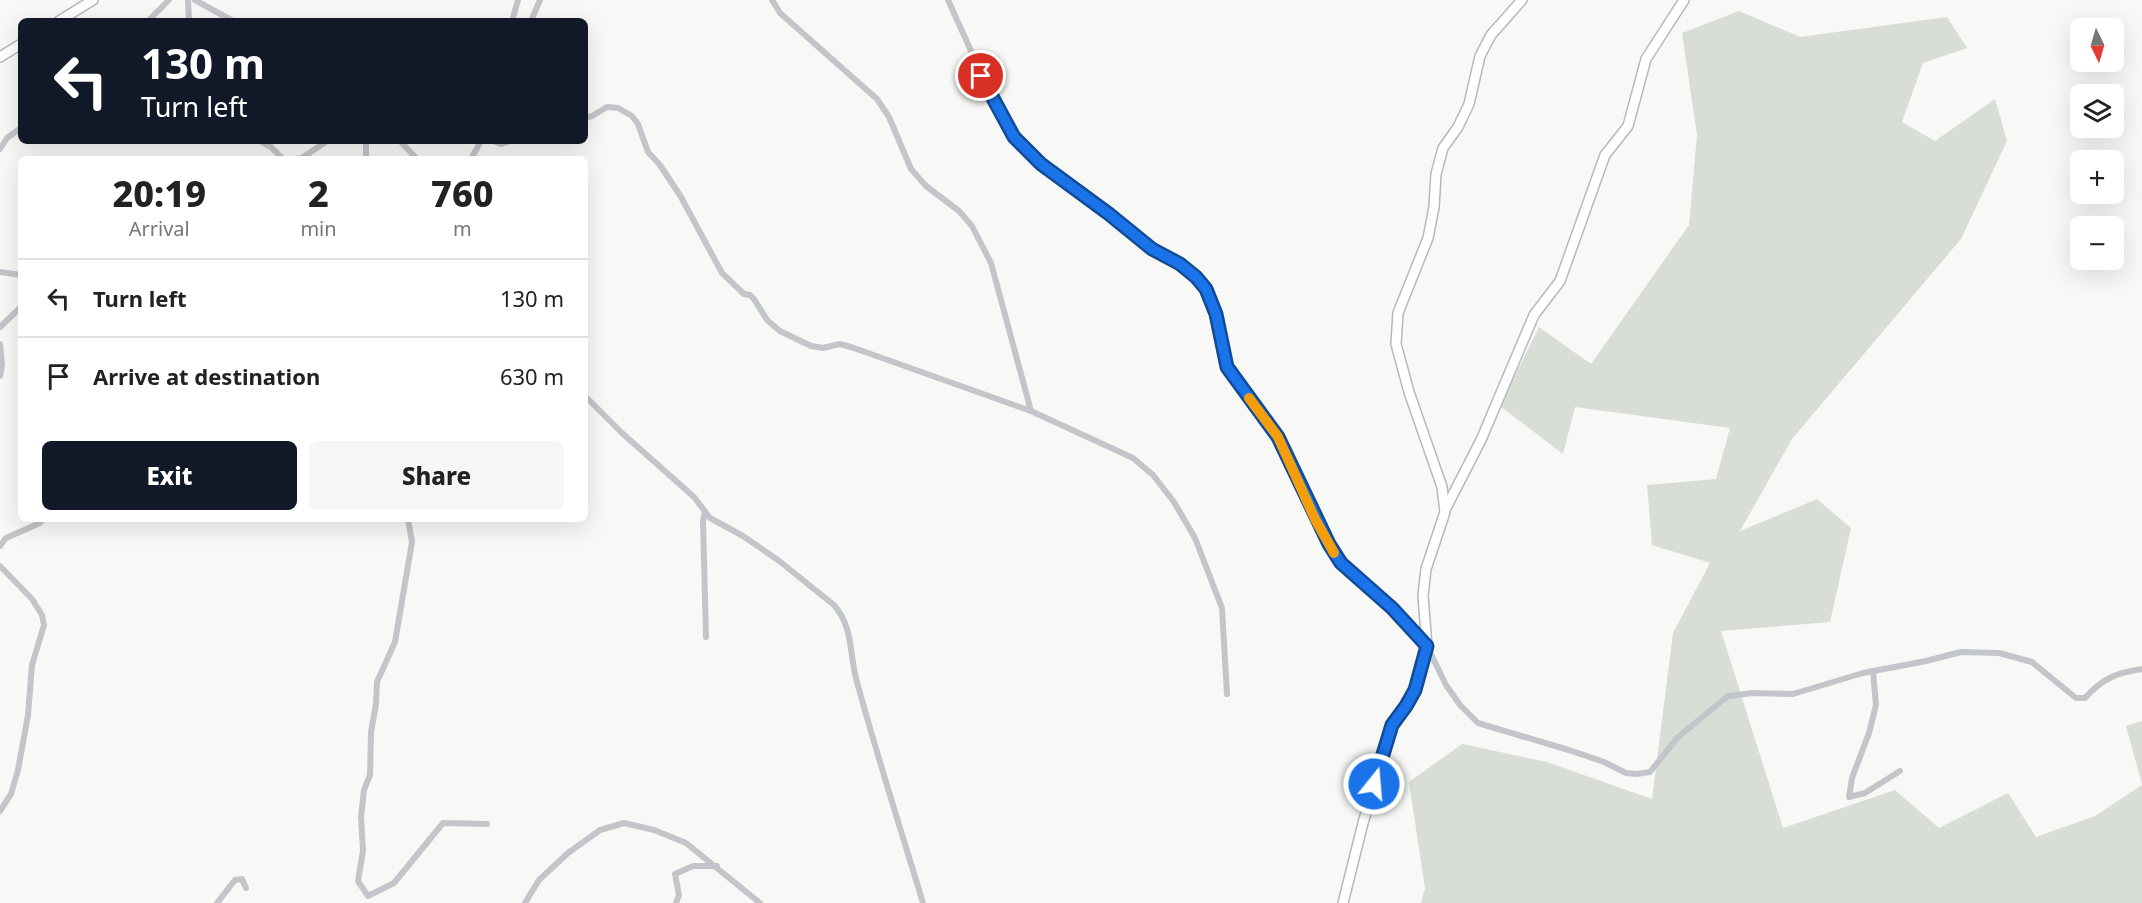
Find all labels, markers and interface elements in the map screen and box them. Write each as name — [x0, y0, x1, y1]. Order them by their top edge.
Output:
north arrow — [2070, 18, 2124, 72]
map controls — [2070, 18, 2124, 270]
text: 130 m — [141, 34, 265, 91]
icon: left — [42, 42, 120, 120]
pin — [955, 50, 1006, 101]
icon: arrive — [964, 59, 997, 92]
button: layers — [2070, 84, 2124, 138]
text: Turn left — [141, 88, 247, 125]
button: + — [2070, 150, 2124, 204]
text: 20:19 — [112, 169, 206, 218]
text: 2 — [308, 169, 329, 218]
text: 760 — [431, 169, 494, 218]
text: Arrival — [129, 215, 190, 242]
text: min — [300, 215, 337, 242]
text: m — [453, 215, 472, 242]
button: − — [2070, 216, 2124, 270]
icon: left — [42, 282, 75, 315]
text: Turn left — [93, 283, 187, 313]
text: 130 m — [500, 283, 564, 313]
icon: arrive — [42, 360, 75, 393]
text: Arrive at destination — [93, 361, 320, 391]
text: 630 m — [500, 361, 564, 391]
button: Exit — [42, 441, 297, 510]
button: Share — [309, 441, 564, 510]
position arrow — [1342, 752, 1406, 816]

